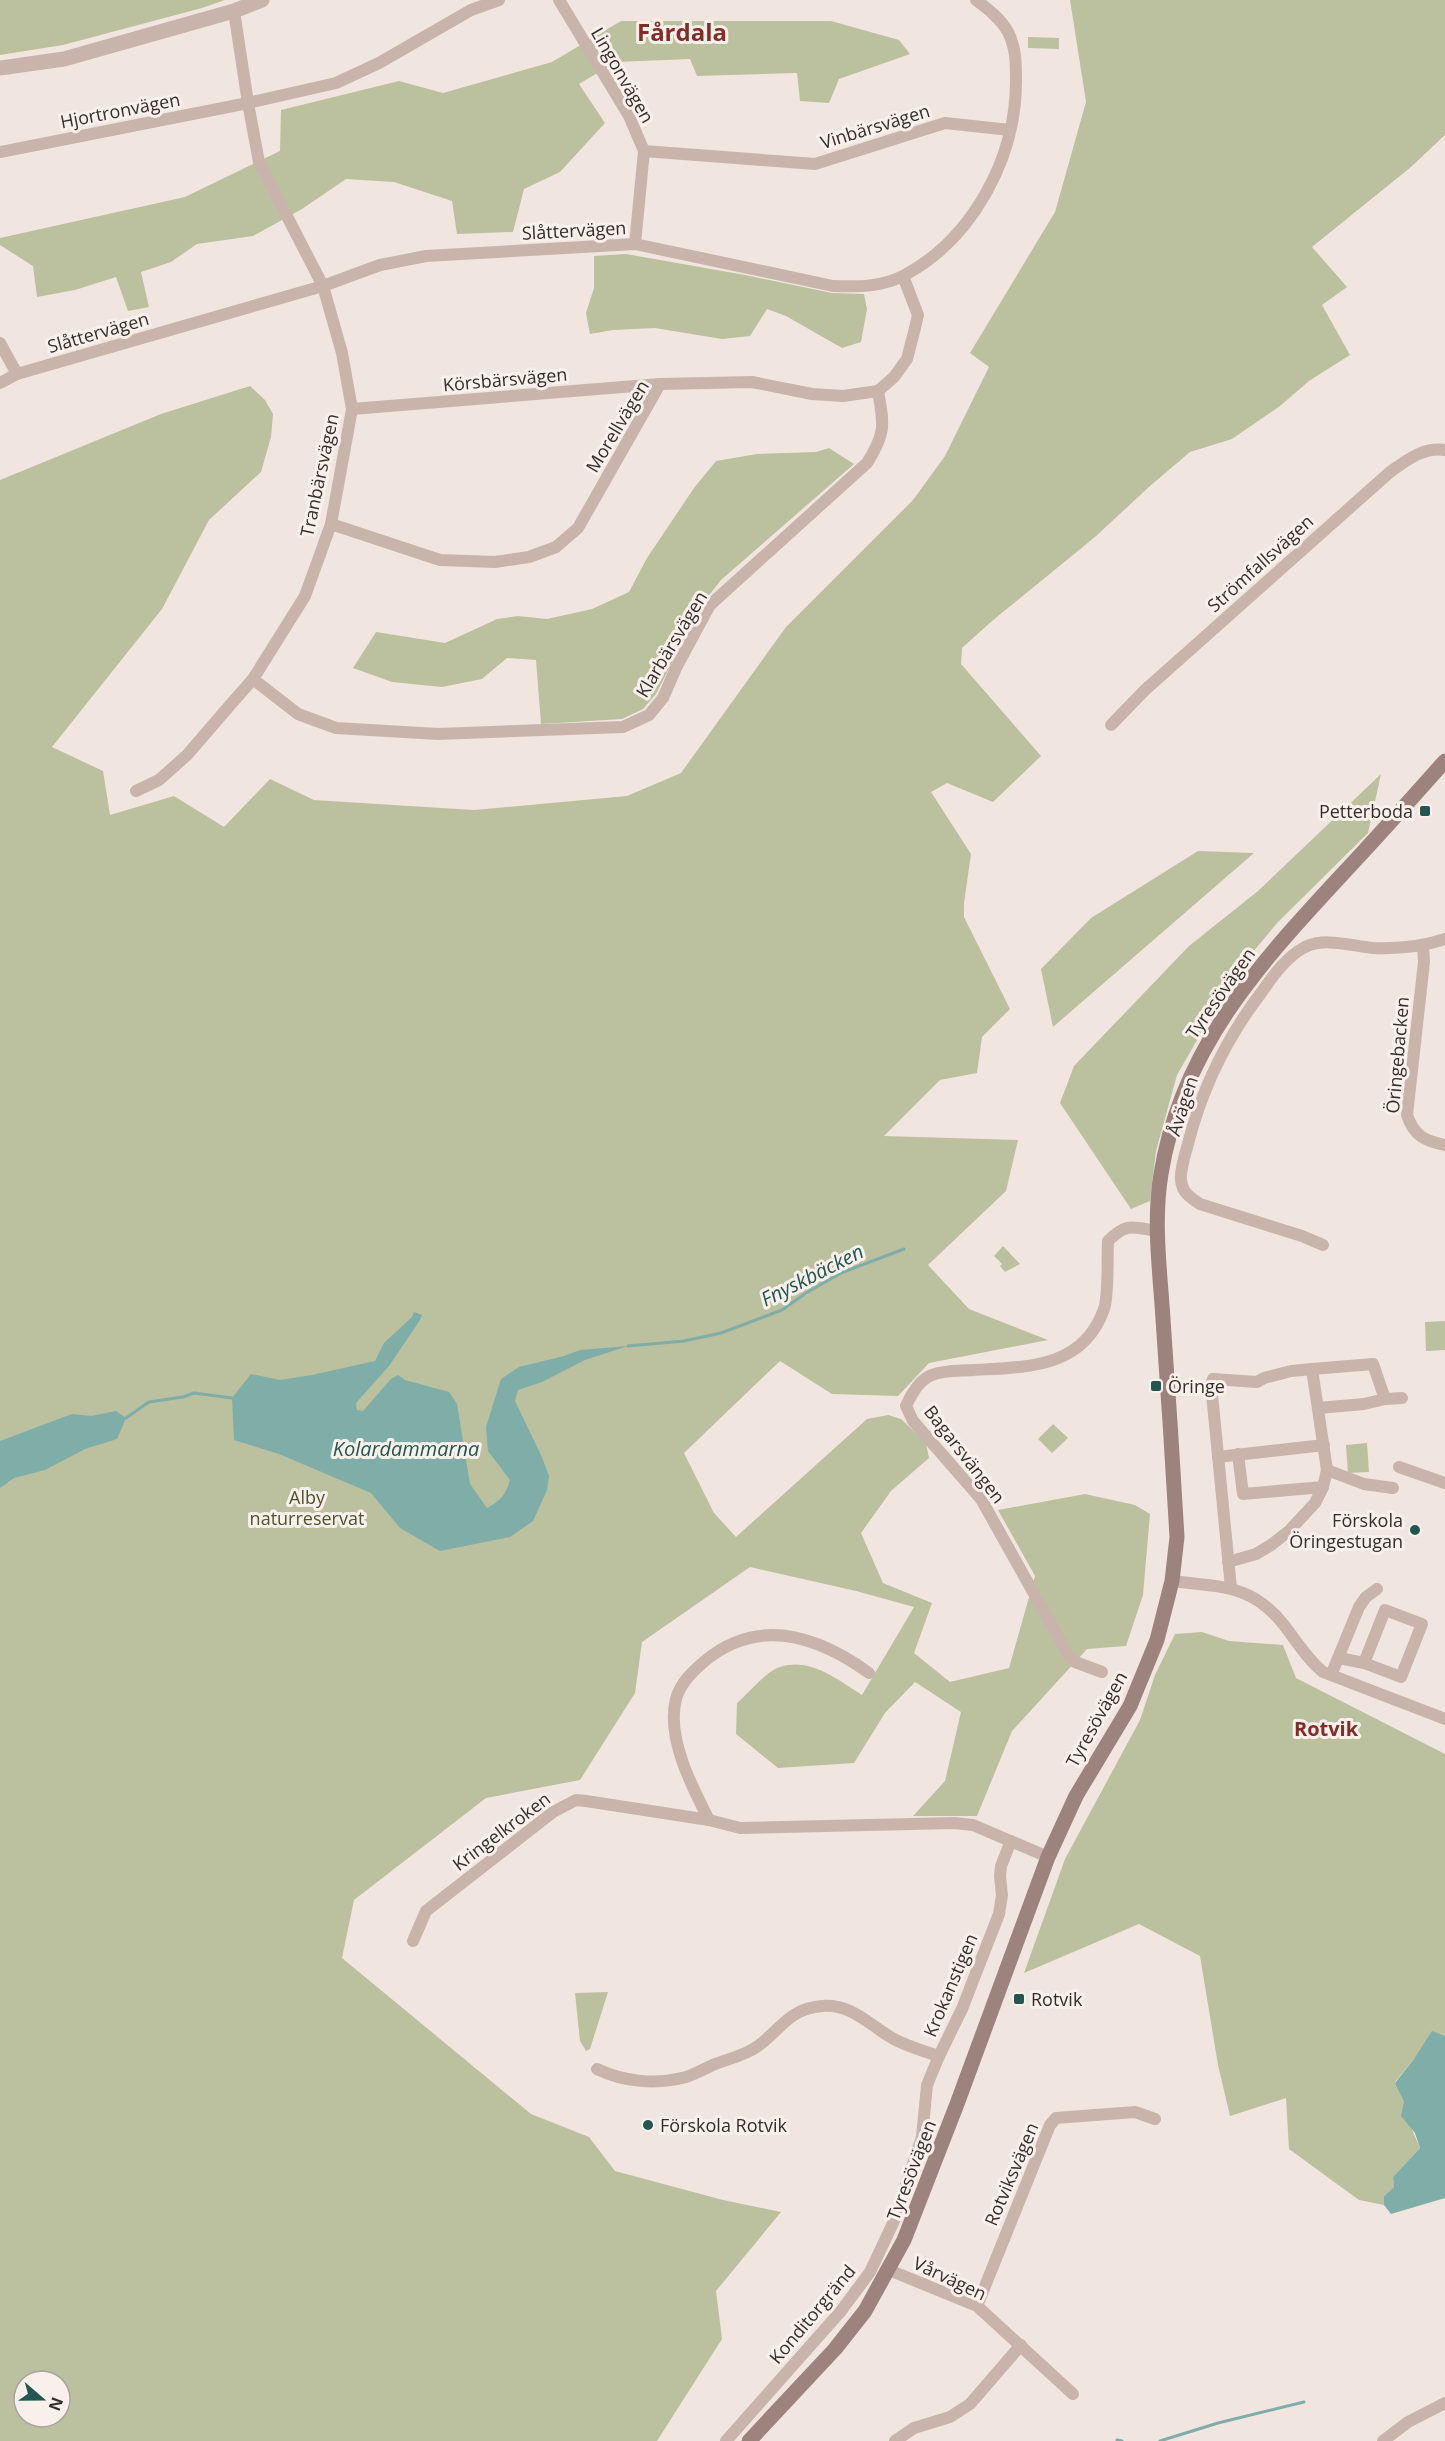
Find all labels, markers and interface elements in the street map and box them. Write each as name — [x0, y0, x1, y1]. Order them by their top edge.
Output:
district label: Fårdala — [637, 15, 727, 48]
street label: Lingonvägen — [586, 23, 660, 127]
street label: Hjortronvägen — [58, 87, 182, 133]
street label: Vinbärsvägen — [817, 98, 933, 154]
street label: Slåttervägen — [521, 215, 627, 245]
street label: Slåttervägen — [44, 306, 152, 358]
street label: Körsbärsvägen — [442, 362, 568, 396]
street label: Morellvägen — [580, 375, 654, 477]
street label: Tranbärsvägen — [294, 411, 344, 539]
street label: Strömfallsvägen — [1202, 509, 1318, 617]
street label: Klarbärsvägen — [630, 586, 712, 702]
place label: Petterboda — [1319, 799, 1413, 823]
marker: Petterboda — [1418, 804, 1432, 818]
street label: Tyresövägen — [1180, 943, 1260, 1043]
street label: Öringebacken — [1380, 996, 1414, 1114]
street label: Åvägen — [1161, 1073, 1203, 1139]
water label: Fnyskbäcken — [756, 1238, 868, 1312]
place label: Öringe — [1168, 1374, 1225, 1398]
marker: Öringe — [1149, 1379, 1163, 1393]
street label: Bagarsvängen — [919, 1400, 1011, 1508]
water label: Kolardammarna — [333, 1435, 479, 1462]
park label: Alby naturreservat — [250, 1485, 364, 1530]
place label: Förskola Öringestugan — [1289, 1508, 1403, 1553]
marker: Förskola Öringestugan — [1408, 1523, 1422, 1537]
street label: Tyresövägen — [1060, 1667, 1132, 1771]
district label: Rotvik — [1294, 1715, 1359, 1742]
street label: Kringelkroken — [447, 1786, 555, 1876]
street label: Krokanstigen — [917, 1930, 983, 2040]
place label: Rotvik — [1031, 1987, 1083, 2011]
marker: Rotvik — [1012, 1992, 1026, 2006]
place label: Förskola Rotvik — [660, 2113, 787, 2137]
street label: Tyresövägen — [881, 2116, 941, 2224]
marker: Förskola Rotvik — [641, 2118, 655, 2132]
street label: Rotviksvägen — [978, 2119, 1044, 2229]
street label: Vårvägen — [910, 2251, 990, 2305]
street label: Konditorgränd — [764, 2259, 860, 2369]
north arrow — [12, 2369, 72, 2429]
text: N — [44, 2394, 69, 2414]

